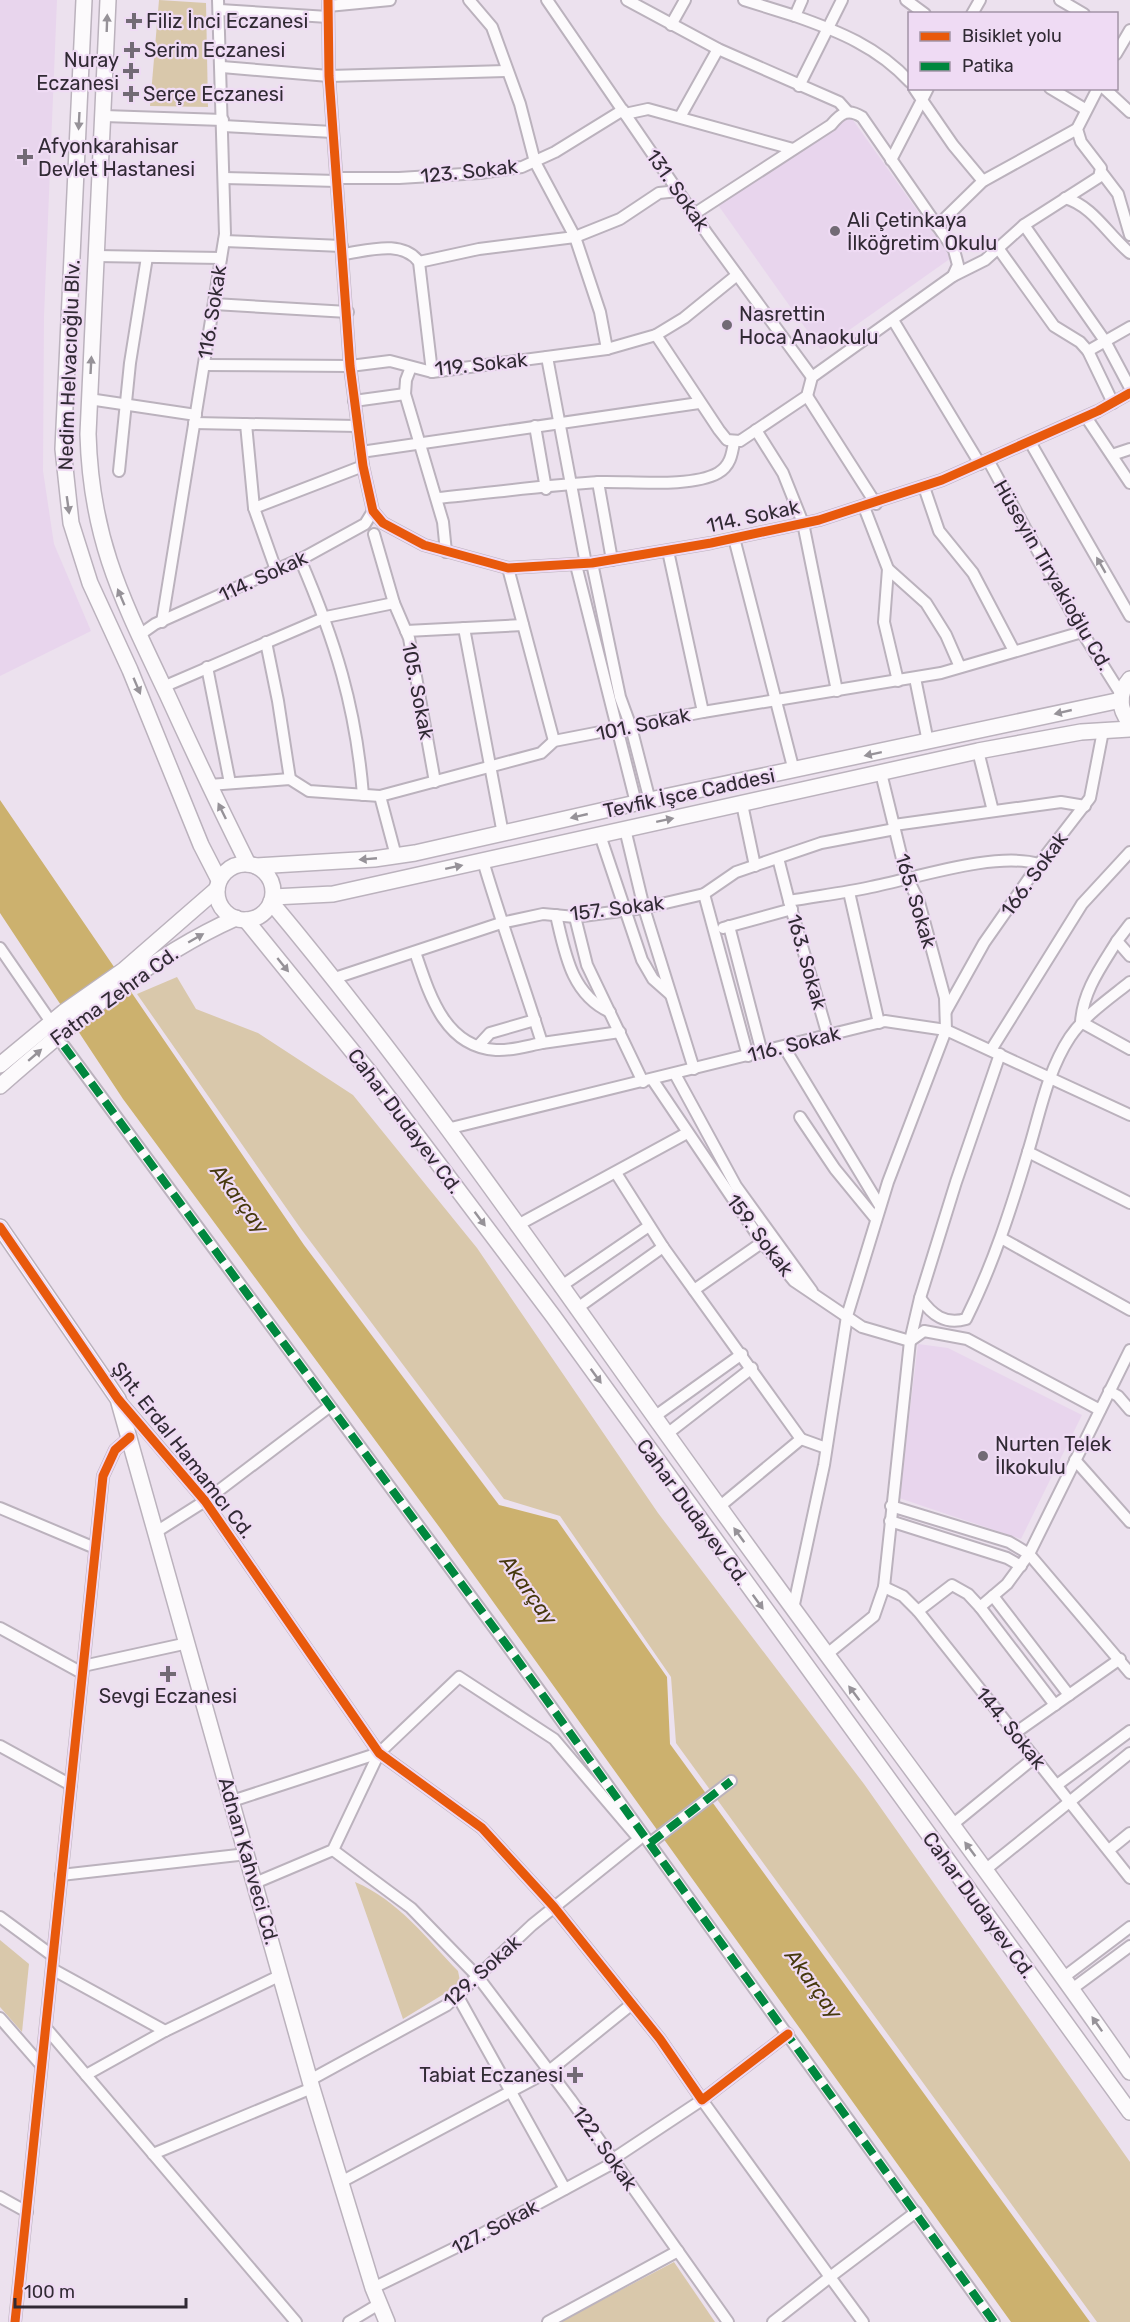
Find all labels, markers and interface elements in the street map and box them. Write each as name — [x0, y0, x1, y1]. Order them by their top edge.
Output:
place label: Filiz İnci Eczanesi — [146, 9, 308, 33]
legend — [908, 12, 1118, 90]
one-way arrow — [102, 14, 112, 33]
marker: Filiz İnci Eczanesi — [127, 14, 141, 28]
text: Bisiklet yolu — [962, 25, 1062, 47]
place label: Serim Eczanesi — [144, 38, 285, 62]
marker: Serim Eczanesi — [125, 43, 139, 57]
place label: Nuray Eczanesi — [36, 48, 119, 95]
text: Patika — [962, 55, 1014, 77]
marker: Nuray Eczanesi — [124, 64, 138, 78]
place label: Serçe Eczanesi — [143, 82, 284, 106]
marker: Serçe Eczanesi — [124, 87, 138, 101]
one-way arrow — [74, 112, 84, 131]
place label: Afyonkarahisar Devlet Hastanesi — [38, 134, 195, 181]
street label: 131. Sokak — [641, 145, 715, 236]
marker: Afyonkarahisar Devlet Hastanesi — [16, 148, 34, 166]
street label: 123. Sokak — [419, 154, 519, 188]
place label: Ali Çetinkaya İlköğretim Okulu — [847, 208, 997, 255]
marker: Ali Çetinkaya İlköğretim Okulu — [828, 224, 842, 238]
street label: Nedim Helvacıoğlu Blv. — [53, 259, 85, 471]
street label: 116. Sokak — [193, 263, 231, 361]
place label: Nasrettin Hoca Anaokulu — [739, 302, 879, 349]
marker: Nasrettin Hoca Anaokulu — [720, 318, 734, 332]
street label: 119. Sokak — [433, 347, 529, 381]
one-way arrow — [86, 355, 96, 374]
street label: Hüseyin Tiryakioğlu Cd. — [989, 475, 1117, 675]
street label: 114. Sokak — [704, 494, 802, 538]
one-way arrow — [64, 495, 73, 514]
street label: 114. Sokak — [215, 545, 312, 607]
one-way arrow — [1096, 556, 1106, 573]
one-way arrow — [116, 588, 125, 606]
street label: 105. Sokak — [397, 640, 439, 742]
one-way arrow — [132, 678, 142, 696]
street label: 101. Sokak — [594, 702, 693, 746]
one-way arrow — [1054, 707, 1072, 717]
one-way arrow — [863, 750, 882, 759]
street label: Tevfik İşce Caddesi — [601, 763, 777, 823]
one-way arrow — [217, 803, 227, 820]
one-way arrow — [570, 812, 589, 821]
one-way arrow — [656, 815, 675, 824]
street label: 166. Sokak — [995, 827, 1073, 921]
street label: 165. Sokak — [890, 851, 942, 952]
one-way arrow — [358, 854, 377, 864]
one-way arrow — [445, 862, 464, 871]
street label: 157. Sokak — [569, 890, 666, 926]
street label: 163. Sokak — [782, 912, 832, 1013]
one-way arrow — [188, 933, 205, 943]
street label: Fatma Zehra Cd. — [45, 942, 183, 1050]
one-way arrow — [276, 958, 288, 973]
street label: 116. Sokak — [745, 1021, 843, 1067]
street label: Cahar Dudayev Cd. — [343, 1044, 467, 1198]
one-way arrow — [27, 1049, 43, 1062]
water label: Akarçay — [205, 1158, 275, 1240]
street label: 159. Sokak — [721, 1189, 799, 1281]
one-way arrow — [473, 1211, 486, 1227]
street label: Şht. Erdal Hamamcı Cd. — [107, 1357, 259, 1543]
one-way arrow — [590, 1367, 602, 1383]
place label: Nurten Telek İlkokulu — [995, 1432, 1112, 1479]
street label: Cahar Dudayev Cd. — [632, 1434, 754, 1590]
marker: Nurten Telek İlkokulu — [976, 1449, 990, 1463]
one-way arrow — [733, 1527, 745, 1543]
water label: Akarçay — [495, 1549, 564, 1631]
one-way arrow — [752, 1595, 764, 1610]
marker: Sevgi Eczanesi — [161, 1667, 175, 1681]
street label: 144. Sokak — [971, 1682, 1052, 1774]
place label: Sevgi Eczanesi — [99, 1684, 237, 1708]
one-way arrow — [848, 1685, 860, 1700]
street label: Adnan Kahveci Cd. — [214, 1774, 284, 1948]
street label: Cahar Dudayev Cd. — [918, 1827, 1040, 1983]
one-way arrow — [964, 1842, 976, 1857]
street label: 129. Sokak — [438, 1929, 526, 2012]
water label: Akarçay — [780, 1943, 849, 2025]
one-way arrow — [1091, 2017, 1103, 2033]
place label: Tabiat Eczanesi — [419, 2063, 563, 2087]
marker: Tabiat Eczanesi — [568, 2068, 582, 2082]
street label: 122. Sokak — [567, 2101, 643, 2195]
street label: 127. Sokak — [448, 2194, 543, 2260]
scale bar — [15, 2271, 186, 2309]
text: 100 m — [24, 2281, 75, 2303]

